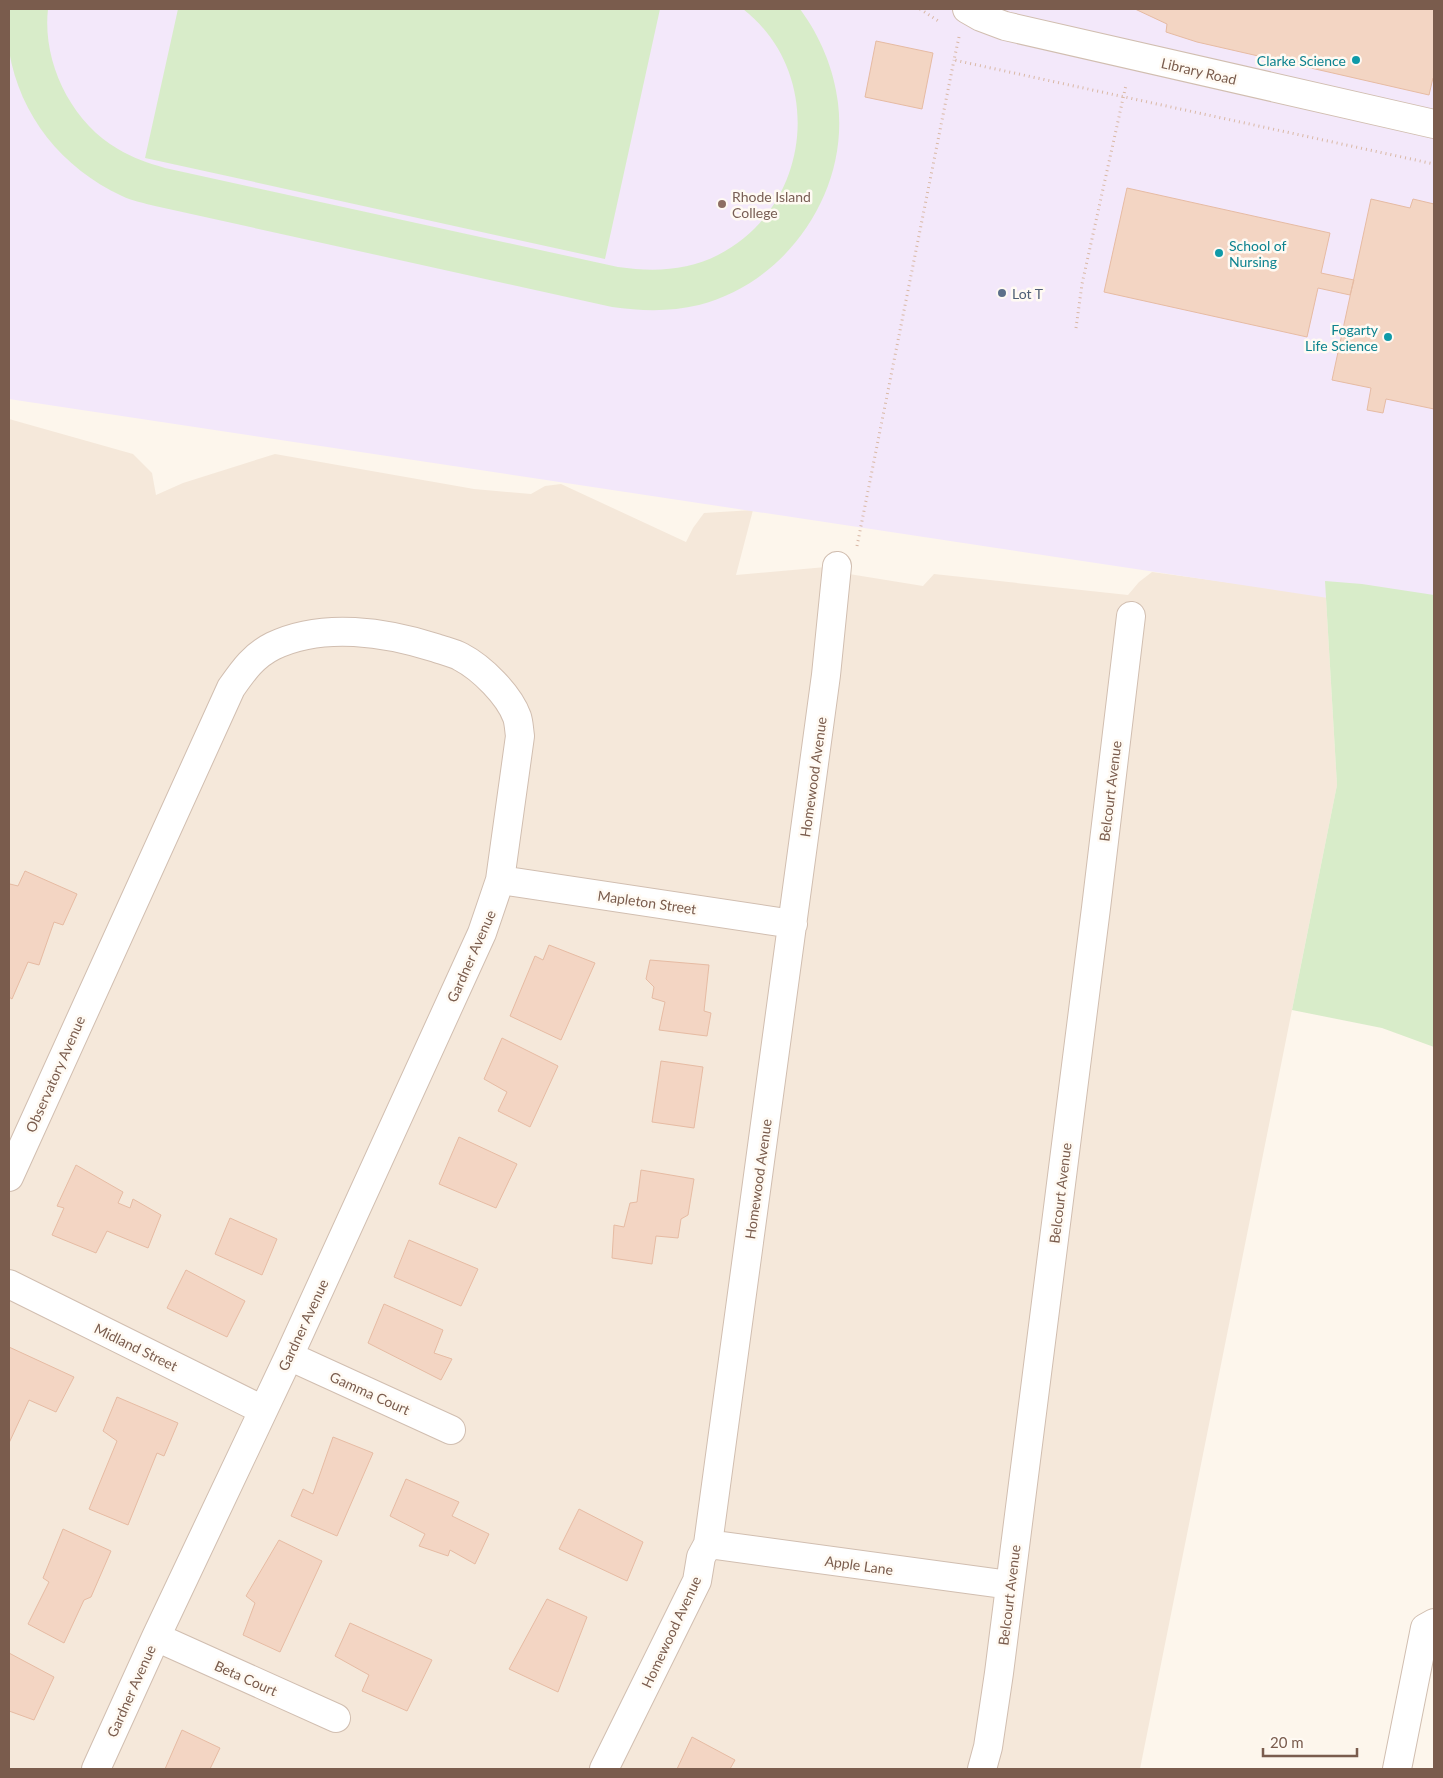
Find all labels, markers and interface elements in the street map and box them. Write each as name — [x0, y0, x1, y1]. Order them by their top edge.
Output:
place label: Clarke Science — [1257, 52, 1346, 69]
street label: Library Road — [1160, 54, 1238, 88]
marker: Clarke Science — [1350, 54, 1362, 66]
place label: Rhode Island College — [732, 188, 811, 221]
marker: Rhode Island College — [716, 198, 728, 210]
place label: School of Nursing — [1229, 237, 1287, 270]
marker: School of Nursing — [1213, 247, 1225, 259]
place label: Lot T — [1012, 285, 1044, 302]
marker: Lot T — [996, 287, 1008, 299]
place label: Fogarty Life Science — [1305, 321, 1379, 354]
marker: Fogarty Life Science — [1382, 331, 1394, 343]
street label: Homewood Avenue — [796, 716, 830, 838]
street label: Belcourt Avenue — [1095, 740, 1125, 842]
street label: Mapleton Street — [597, 887, 697, 917]
street label: Gardner Avenue — [443, 907, 499, 1005]
street label: Observatory Avenue — [22, 1013, 88, 1135]
street label: Homewood Avenue — [741, 1118, 775, 1240]
street label: Belcourt Avenue — [1045, 1142, 1075, 1244]
street label: Gardner Avenue — [274, 1276, 332, 1374]
street label: Midland Street — [92, 1320, 180, 1374]
street label: Gamma Court — [327, 1368, 413, 1418]
street label: Belcourt Avenue — [994, 1544, 1024, 1646]
street label: Apple Lane — [824, 1552, 894, 1578]
street label: Homewood Avenue — [638, 1573, 704, 1691]
street label: Gardner Avenue — [103, 1642, 159, 1740]
street label: Beta Court — [212, 1657, 280, 1699]
scale bar — [1263, 1726, 1357, 1758]
text: 20 m — [1270, 1733, 1304, 1751]

